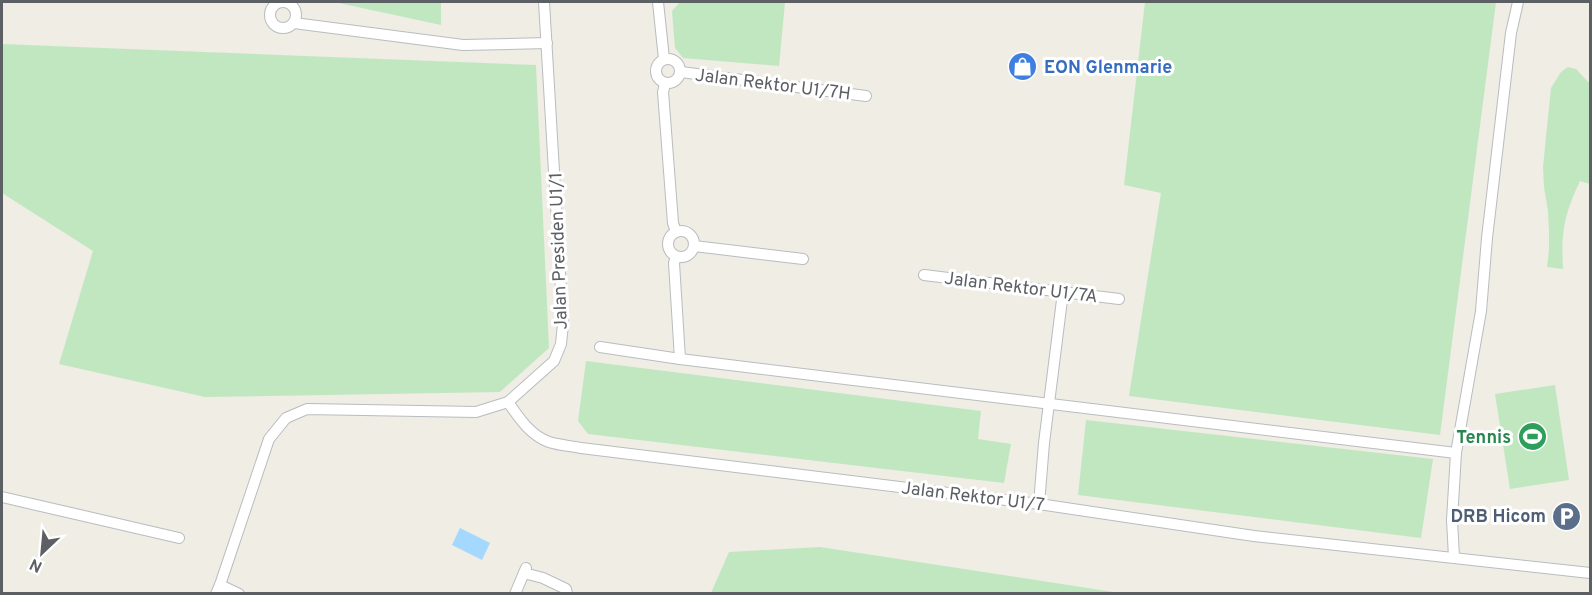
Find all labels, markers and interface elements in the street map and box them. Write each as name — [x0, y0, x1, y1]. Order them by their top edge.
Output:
shop icon: EON Glenmarie — [1007, 51, 1039, 83]
place label: EON Glenmarie — [1044, 57, 1172, 80]
street label: Jalan Rektor U1/7H — [694, 65, 852, 106]
street label: Jalan Presiden U1/1 — [545, 172, 574, 330]
street label: Jalan Rektor U1/7A — [943, 268, 1099, 309]
sports icon: Tennis — [1516, 421, 1548, 453]
place label: Tennis — [1456, 427, 1511, 450]
street label: Jalan Rektor U1/7 — [900, 477, 1046, 518]
parking icon: DRB Hicom — [1551, 500, 1583, 532]
place label: DRB Hicom — [1450, 506, 1546, 529]
north arrow — [12, 523, 72, 583]
text: N — [27, 553, 46, 576]

